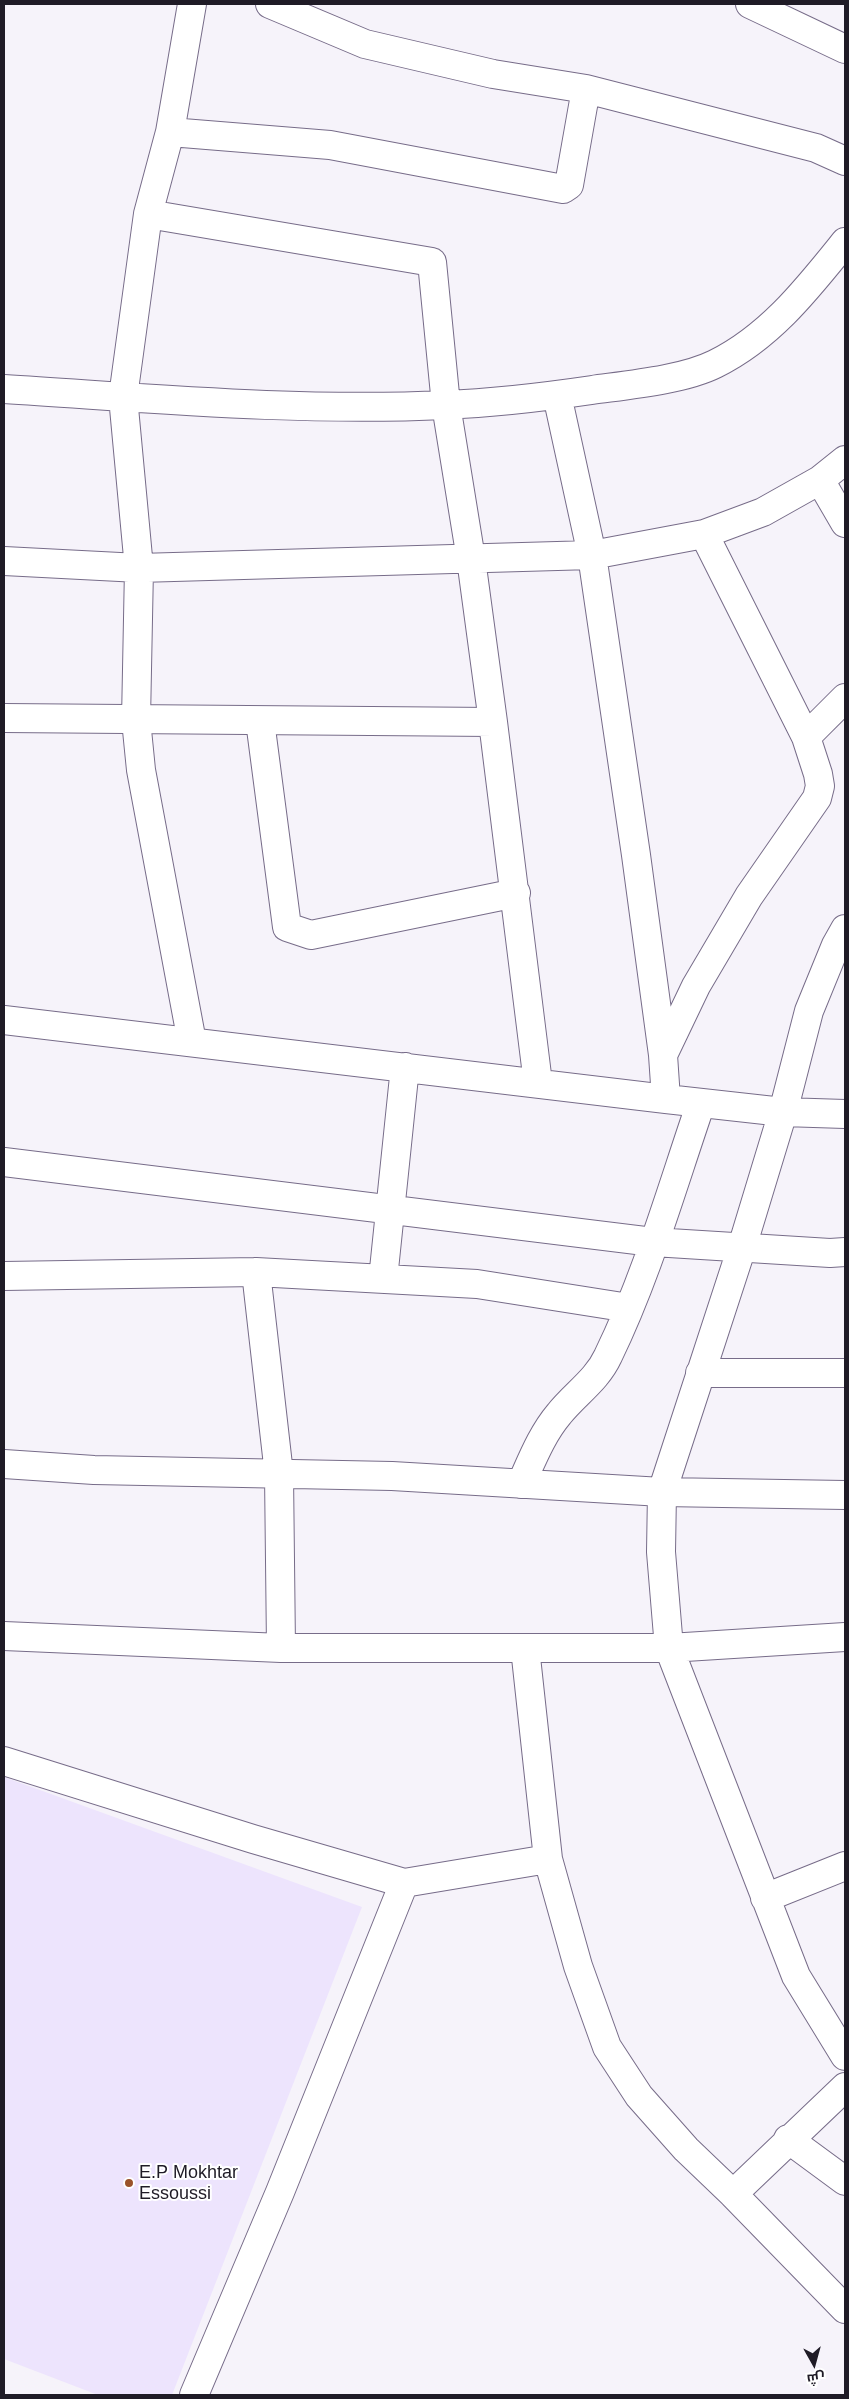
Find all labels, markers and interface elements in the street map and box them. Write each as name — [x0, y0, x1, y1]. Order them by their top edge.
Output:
place label: E.P Mokhtar Essoussi — [139, 2162, 238, 2204]
marker: E.P Mokhtar Essoussi — [123, 2177, 135, 2189]
north arrow — [789, 2339, 839, 2389]
text: ش — [806, 2370, 826, 2388]

